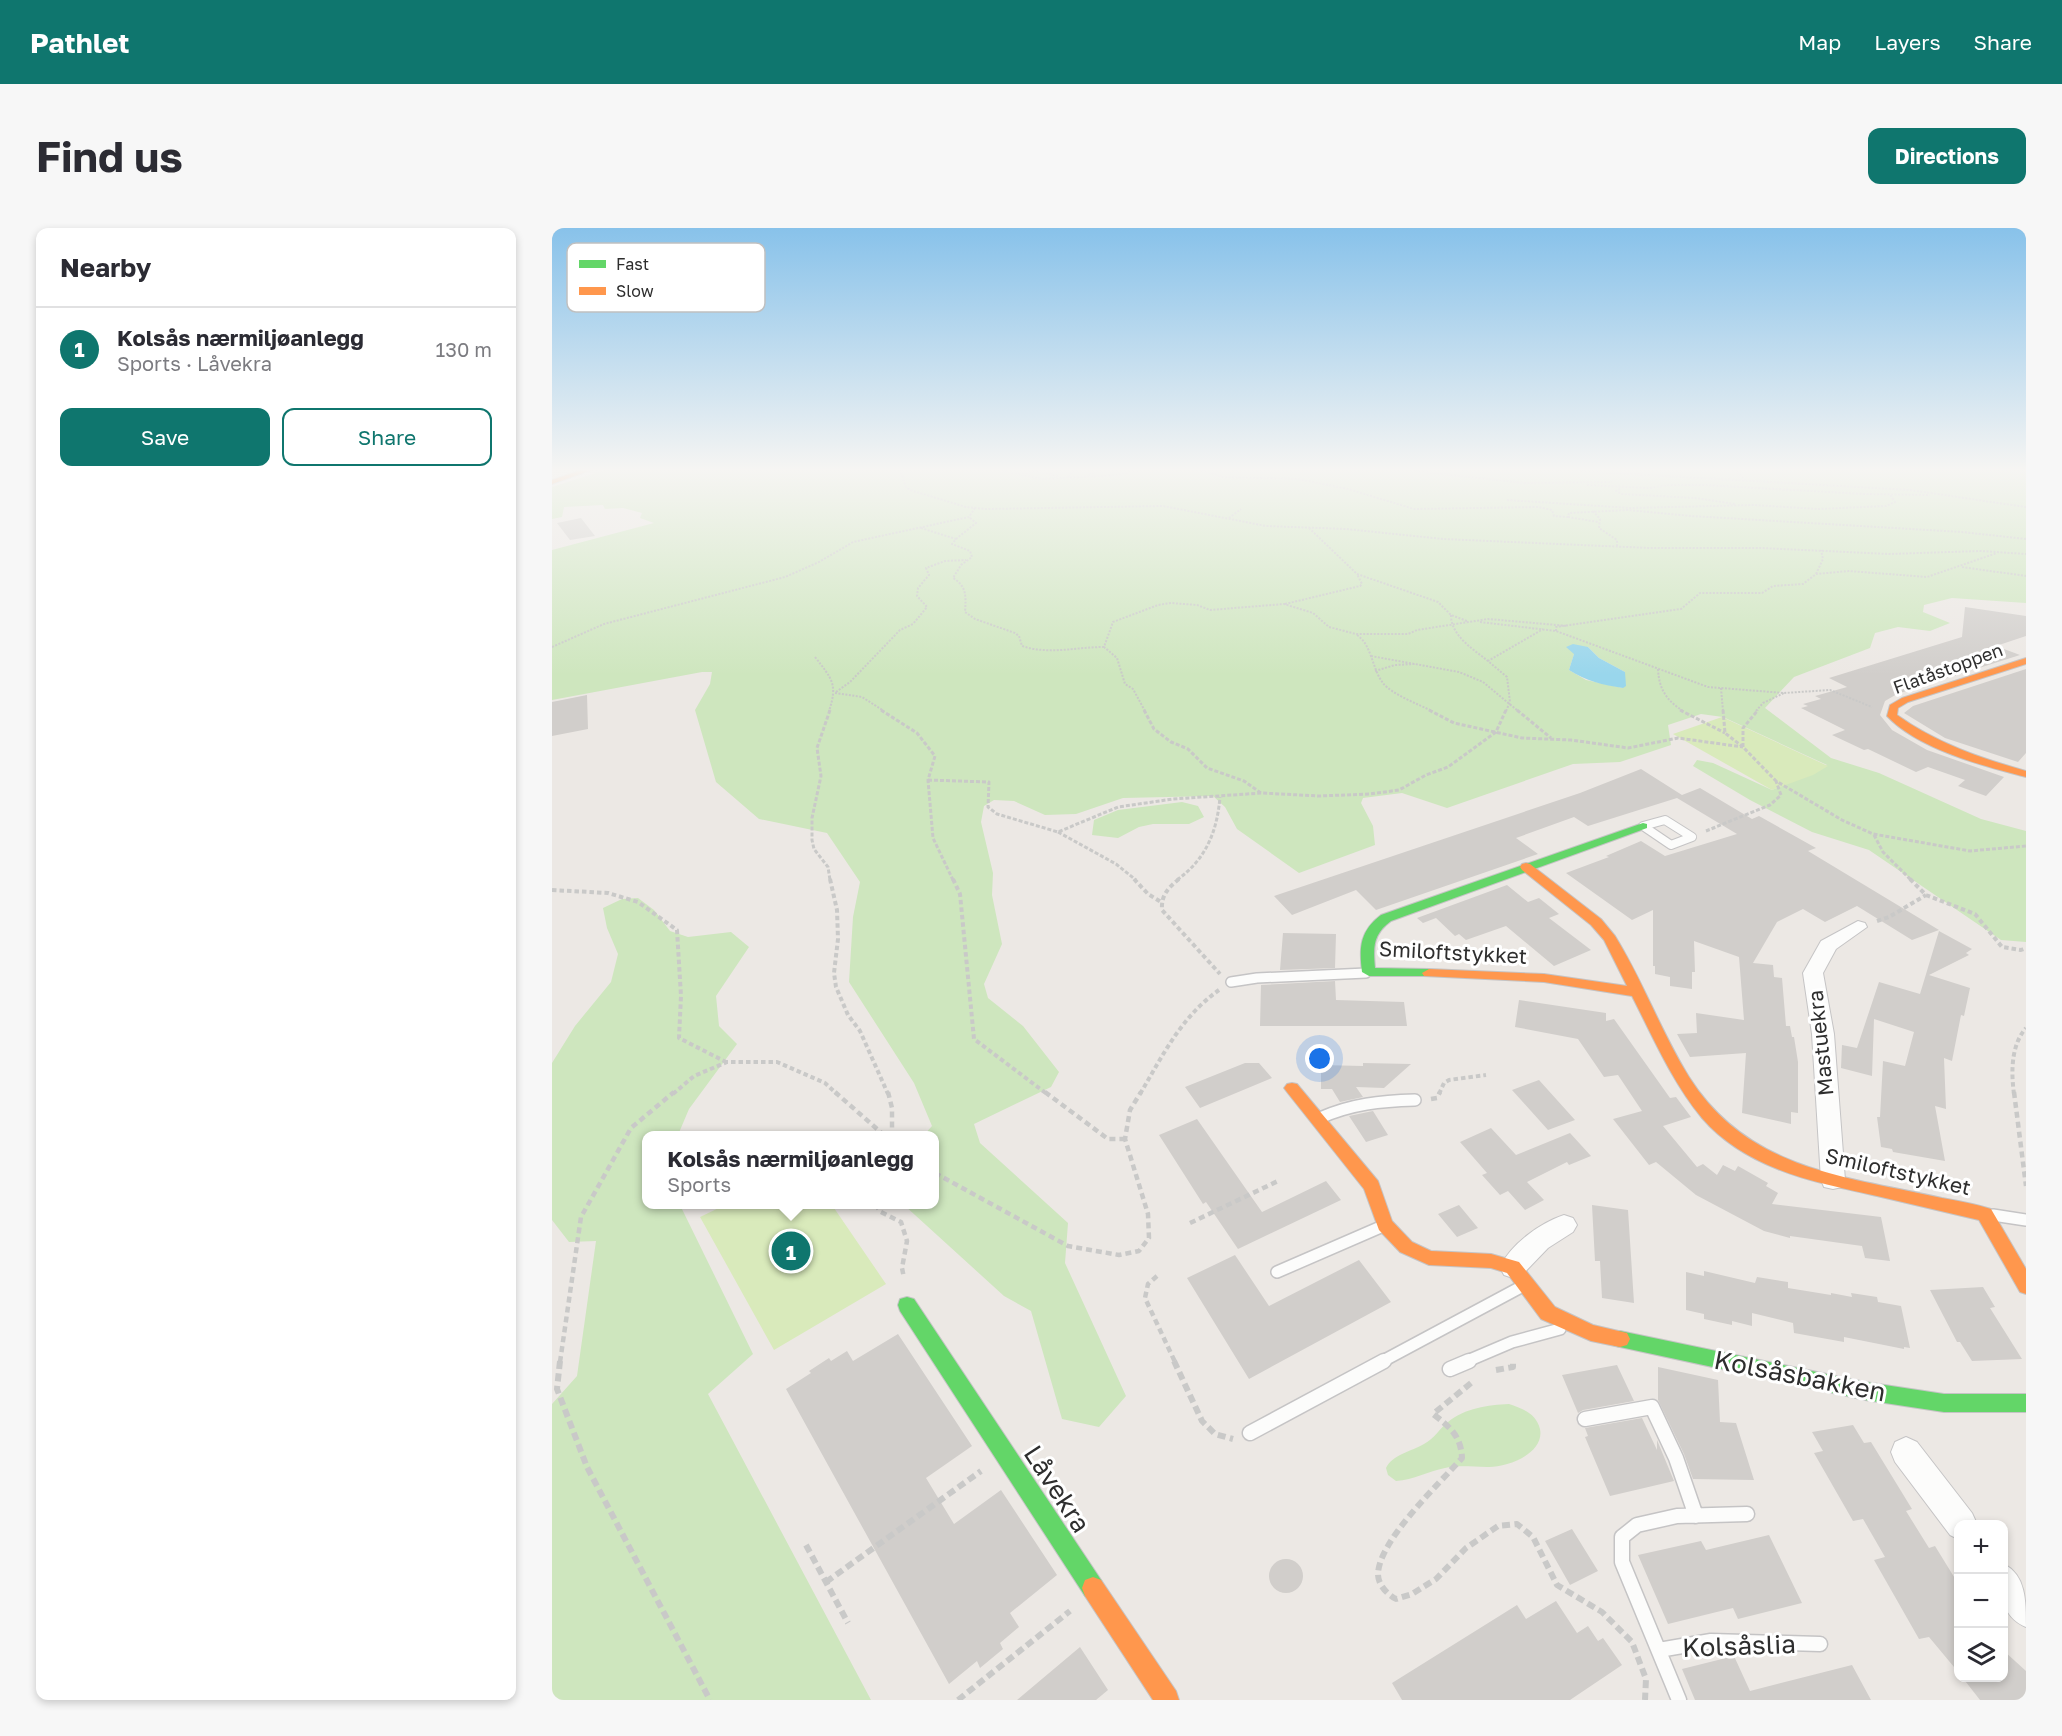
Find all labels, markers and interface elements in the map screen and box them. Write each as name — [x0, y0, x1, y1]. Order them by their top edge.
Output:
text: Pathlet — [30, 26, 130, 59]
text: Map — [1798, 29, 1841, 55]
text: Layers — [1874, 29, 1941, 55]
text: Share — [1974, 29, 2032, 55]
button: Directions — [1868, 128, 2026, 184]
text: Find us — [36, 131, 183, 181]
legend — [567, 243, 765, 312]
text: Nearby — [60, 252, 151, 283]
text: Fast — [616, 254, 649, 274]
text: Slow — [616, 281, 654, 301]
text: Kolsås nærmiljøanlegg — [117, 324, 364, 351]
text: 1 — [74, 337, 85, 361]
text: 130 m — [436, 337, 492, 361]
text: Sports · Låvekra — [117, 351, 272, 375]
button: Save — [60, 408, 270, 466]
button: Share — [282, 408, 492, 466]
street label: Flatåstoppen — [1890, 638, 2005, 698]
street label: Smiloftstykket — [1378, 935, 1528, 969]
street label: Mastuekra — [1802, 989, 1838, 1097]
your location — [1305, 1044, 1334, 1073]
popup — [642, 1131, 939, 1209]
street label: Smiloftstykket — [1823, 1142, 1973, 1200]
text: Kolsås nærmiljøanlegg — [667, 1145, 914, 1172]
text: Sports — [667, 1172, 731, 1196]
pin: 1 — [772, 1228, 810, 1274]
street label: Kolsåsbakken — [1712, 1344, 1889, 1407]
street label: Låvekra — [1018, 1439, 1097, 1538]
map controls — [1954, 1520, 2008, 1682]
button: + — [1954, 1520, 2008, 1574]
button: − — [1954, 1574, 2008, 1628]
street label: Kolsåslia — [1682, 1628, 1796, 1663]
button: layers — [1954, 1628, 2008, 1682]

